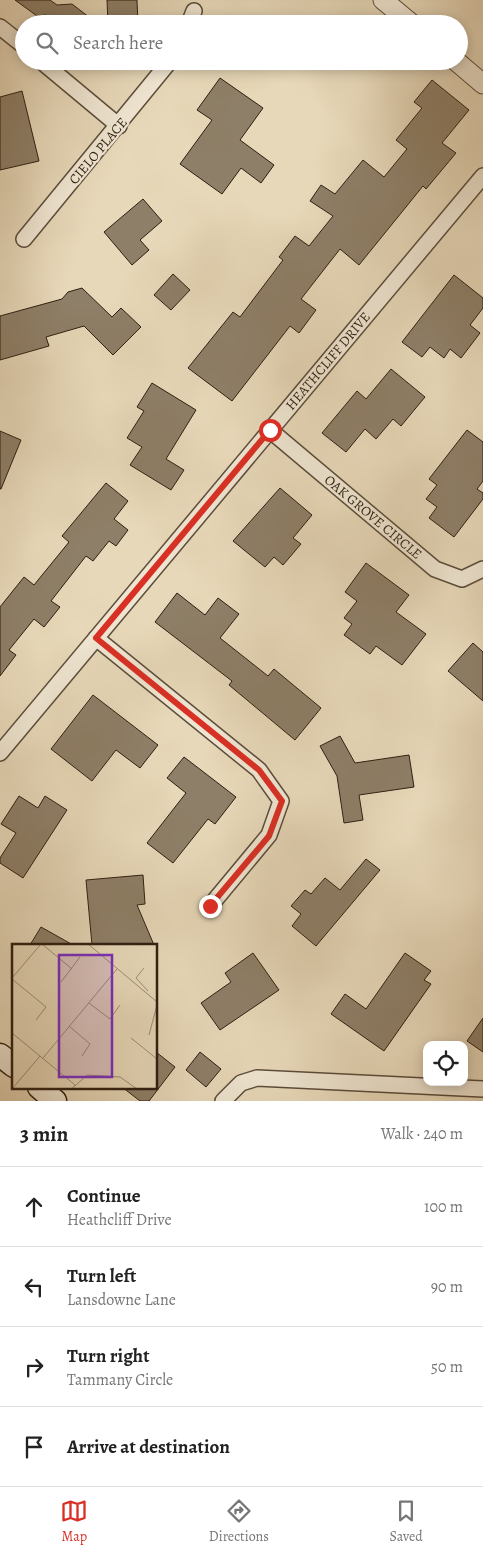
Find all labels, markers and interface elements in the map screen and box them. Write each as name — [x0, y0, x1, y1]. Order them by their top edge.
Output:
search box — [15, 15, 468, 70]
icon: search — [33, 29, 61, 57]
text: Search here — [73, 30, 163, 56]
street label: CIELO PLACE — [64, 114, 132, 188]
street label: HEATHCLIFF DRIVE — [281, 308, 375, 414]
route start — [259, 419, 282, 442]
street label: OAK GROVE CIRCLE — [320, 471, 426, 563]
route end — [199, 895, 222, 918]
inset map — [12, 944, 158, 1088]
map controls — [423, 1041, 468, 1086]
button: locate — [423, 1041, 468, 1086]
text: 3 min — [20, 1120, 68, 1148]
text: Walk · 240 m — [381, 1123, 463, 1145]
text: Continue — [67, 1183, 141, 1209]
icon: ahead — [20, 1193, 48, 1221]
text: 100 m — [424, 1196, 463, 1218]
text: Heathcliff Drive — [67, 1209, 172, 1231]
text: Turn left — [67, 1263, 136, 1289]
icon: left — [20, 1273, 48, 1301]
text: 90 m — [431, 1276, 463, 1298]
text: Lansdowne Lane — [67, 1289, 176, 1311]
text: Turn right — [67, 1343, 149, 1369]
icon: right — [20, 1353, 48, 1381]
text: 50 m — [431, 1356, 463, 1378]
text: Tammany Circle — [67, 1369, 173, 1391]
icon: arrive — [20, 1433, 48, 1461]
text: Arrive at destination — [67, 1434, 230, 1460]
tab: Map — [60, 1497, 88, 1546]
tab: Directions — [209, 1497, 269, 1546]
tab: Saved — [390, 1497, 423, 1546]

